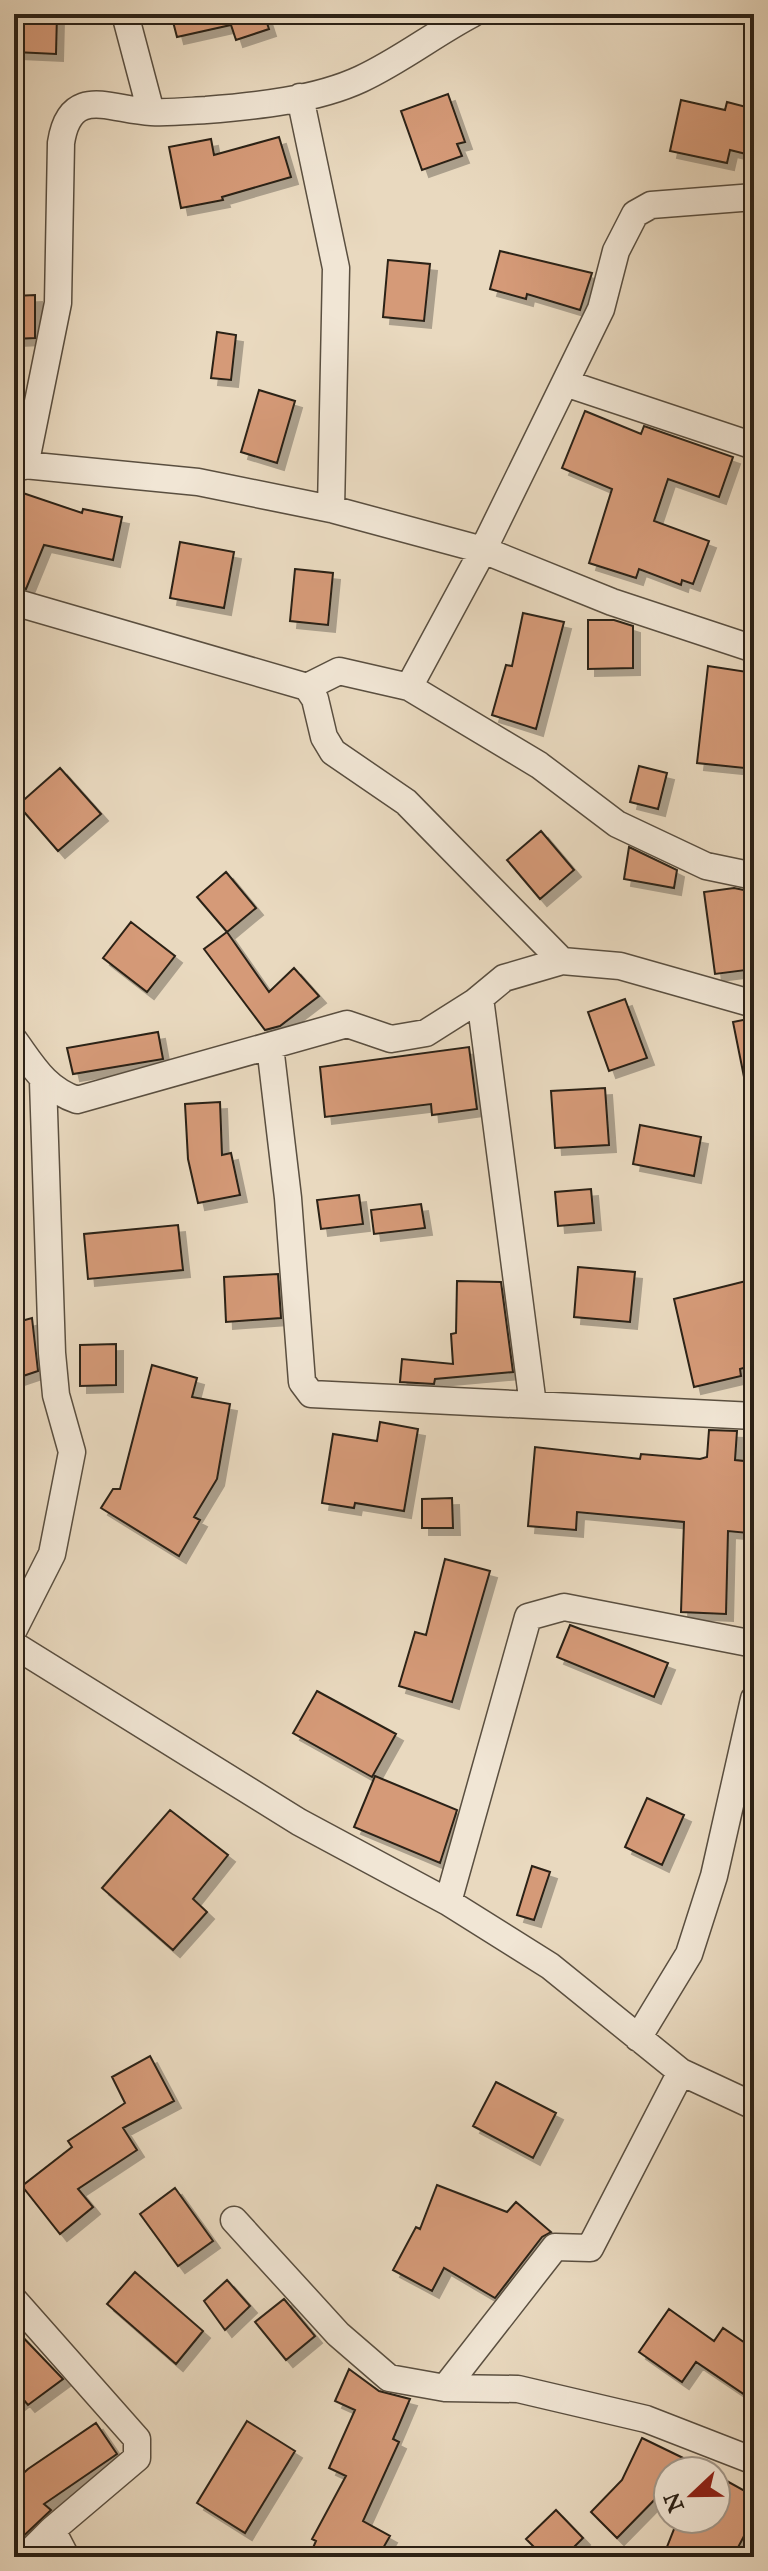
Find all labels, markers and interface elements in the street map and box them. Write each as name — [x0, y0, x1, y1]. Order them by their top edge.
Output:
north arrow — [652, 2455, 732, 2535]
text: N — [658, 2488, 690, 2516]

